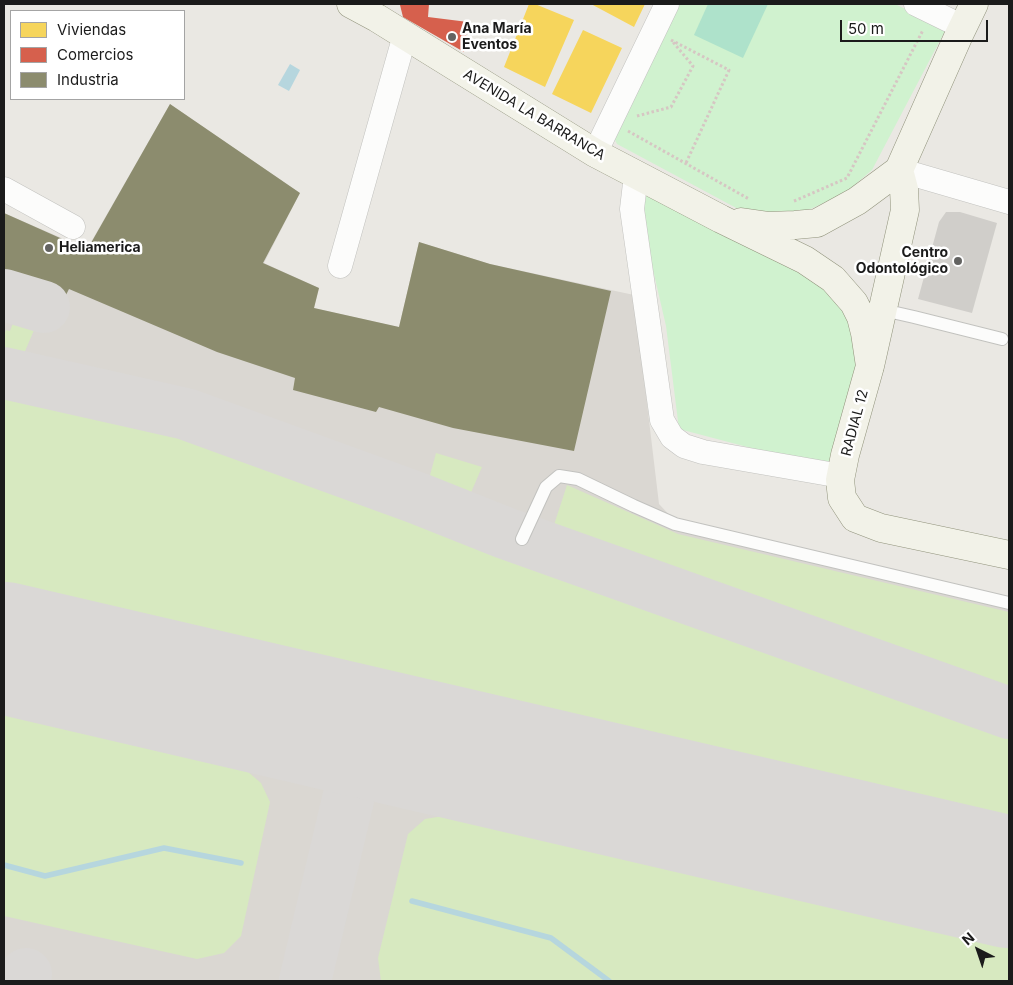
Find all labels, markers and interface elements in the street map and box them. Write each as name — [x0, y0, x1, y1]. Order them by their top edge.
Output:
legend — [10, 10, 185, 100]
scale bar — [843, 10, 990, 42]
text: 50 m — [848, 19, 884, 38]
text: Viviendas — [57, 20, 126, 39]
place label: Ana María Eventos — [462, 21, 532, 54]
marker: Ana María Eventos — [446, 31, 458, 43]
text: Comercios — [57, 45, 133, 64]
street label: AVENIDA LA BARRANCA — [460, 66, 608, 164]
text: Industria — [57, 70, 119, 89]
place label: Heliamerica — [59, 240, 141, 256]
marker: Heliamerica — [43, 242, 55, 254]
place label: Centro Odontológico — [856, 245, 948, 278]
marker: Centro Odontológico — [952, 255, 964, 267]
street label: RADIAL 12 — [838, 388, 872, 458]
north arrow — [953, 925, 1003, 975]
text: N — [958, 928, 977, 948]

